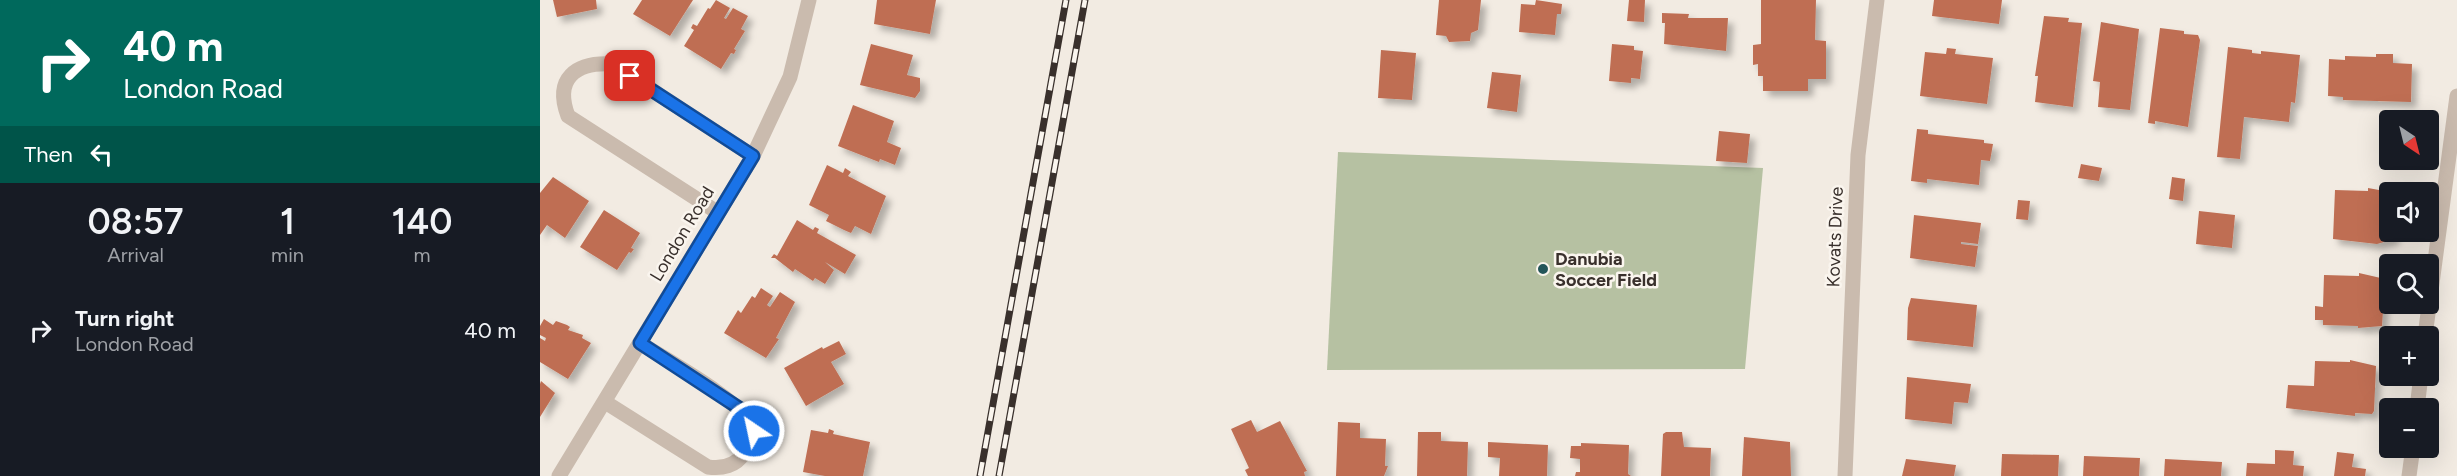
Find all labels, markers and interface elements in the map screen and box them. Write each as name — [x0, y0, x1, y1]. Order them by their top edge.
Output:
text: 40 m — [123, 21, 223, 72]
icon: right — [24, 24, 102, 102]
pin — [604, 50, 655, 101]
icon: arrive — [613, 59, 646, 92]
text: London Road — [123, 72, 283, 105]
north arrow — [2379, 110, 2439, 170]
map controls — [2379, 110, 2439, 458]
icon: left — [85, 138, 118, 171]
text: Then — [24, 141, 73, 168]
button: sound — [2379, 182, 2439, 242]
street label: London Road — [645, 183, 719, 285]
street label: Kovats Drive — [1822, 186, 1848, 288]
text: 08:57 — [88, 200, 184, 243]
text: 1 — [280, 200, 295, 243]
text: 140 — [392, 200, 452, 243]
text: Arrival — [107, 243, 164, 267]
text: min — [271, 243, 304, 267]
text: m — [413, 243, 430, 267]
place label: Danubia Soccer Field — [1555, 248, 1657, 291]
button: search — [2379, 254, 2439, 314]
marker: Danubia Soccer Field — [1536, 262, 1550, 276]
text: Turn right — [75, 305, 174, 332]
icon: right — [24, 314, 57, 347]
text: 40 m — [464, 317, 516, 344]
button: + — [2379, 326, 2439, 386]
text: London Road — [75, 332, 194, 356]
button: − — [2379, 398, 2439, 458]
position arrow — [722, 399, 786, 463]

